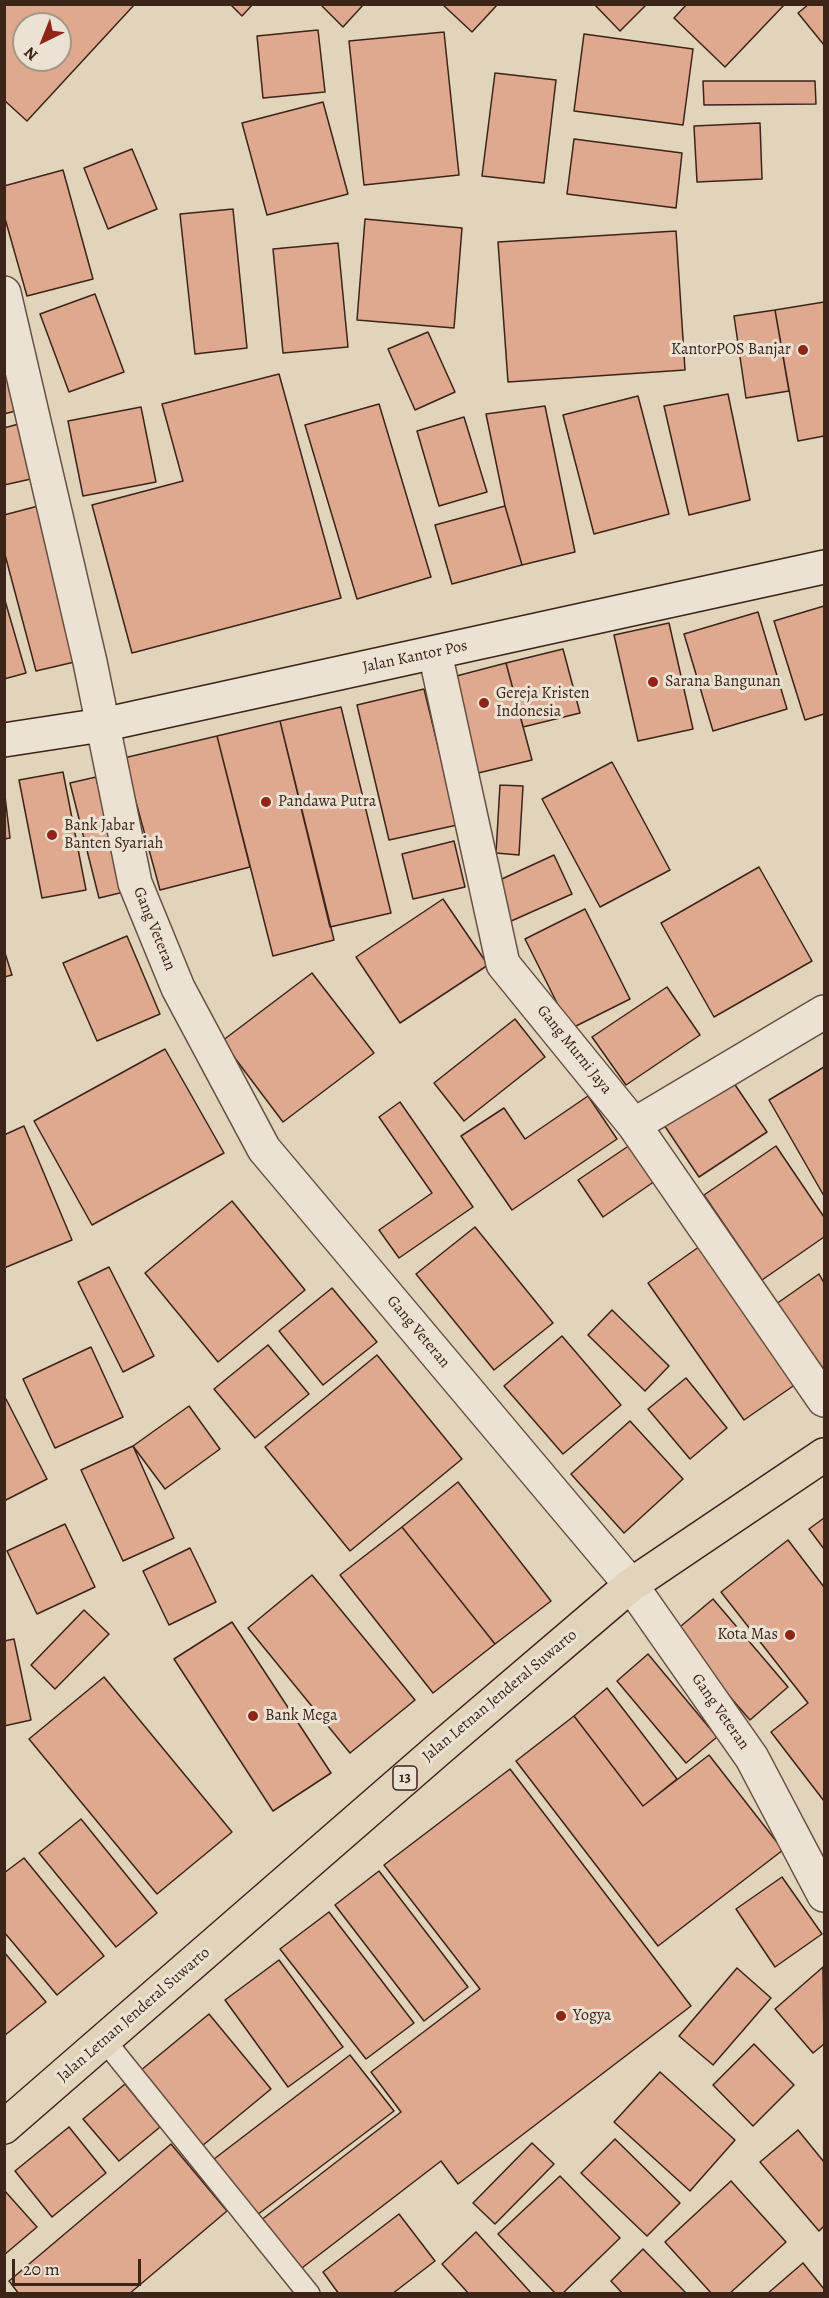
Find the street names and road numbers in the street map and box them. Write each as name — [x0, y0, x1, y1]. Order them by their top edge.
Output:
street label: Jalan Kantor Pos — [361, 637, 469, 677]
street label: Gang Veteran — [129, 884, 179, 974]
street label: Gang Murni Jaya — [532, 1002, 616, 1098]
street label: Gang Veteran — [382, 1292, 454, 1372]
street label: Jalan Letnan Jenderal Suwarto — [419, 1626, 581, 1766]
street label: Gang Veteran — [687, 1670, 753, 1754]
road number: 13 — [393, 1766, 417, 1790]
street label: Jalan Letnan Jenderal Suwarto — [54, 1943, 214, 2087]

